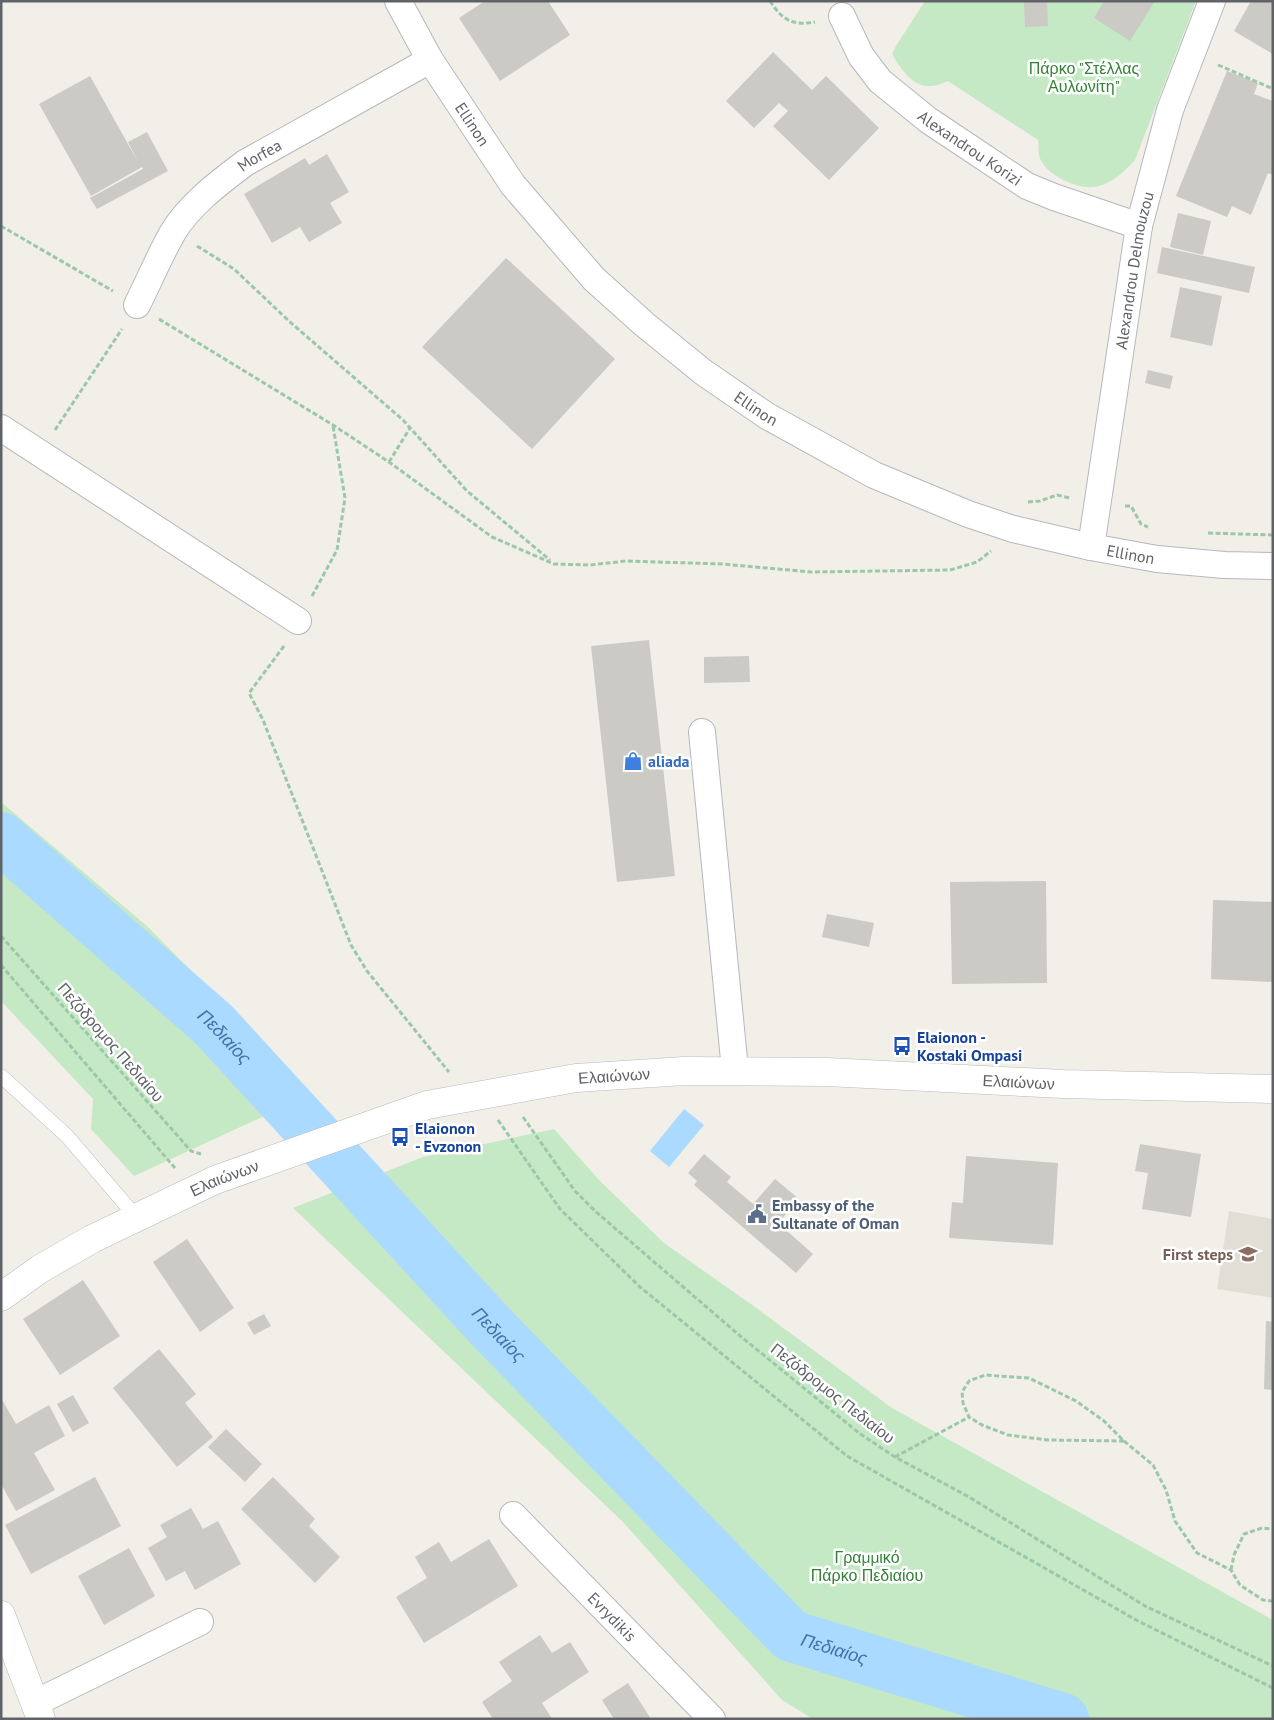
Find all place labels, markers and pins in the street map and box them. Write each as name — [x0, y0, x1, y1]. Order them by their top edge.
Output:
shop icon: aliada — [622, 750, 644, 772]
place label: aliada — [648, 751, 690, 771]
place label: Elaionon - Kostaki Ompasi — [917, 1027, 1022, 1065]
bus stop icon: Elaionon - Kostaki Ompasi — [891, 1035, 913, 1057]
place label: Elaionon - Evzonon — [415, 1118, 481, 1156]
bus stop icon: Elaionon - Evzonon — [389, 1126, 411, 1148]
place label: Embassy of the Sultanate of Oman — [772, 1195, 899, 1233]
public building icon: Embassy of the Sultanate of Oman — [746, 1203, 768, 1225]
school or university icon: First steps — [1237, 1243, 1259, 1265]
place label: First steps — [1163, 1244, 1233, 1264]

